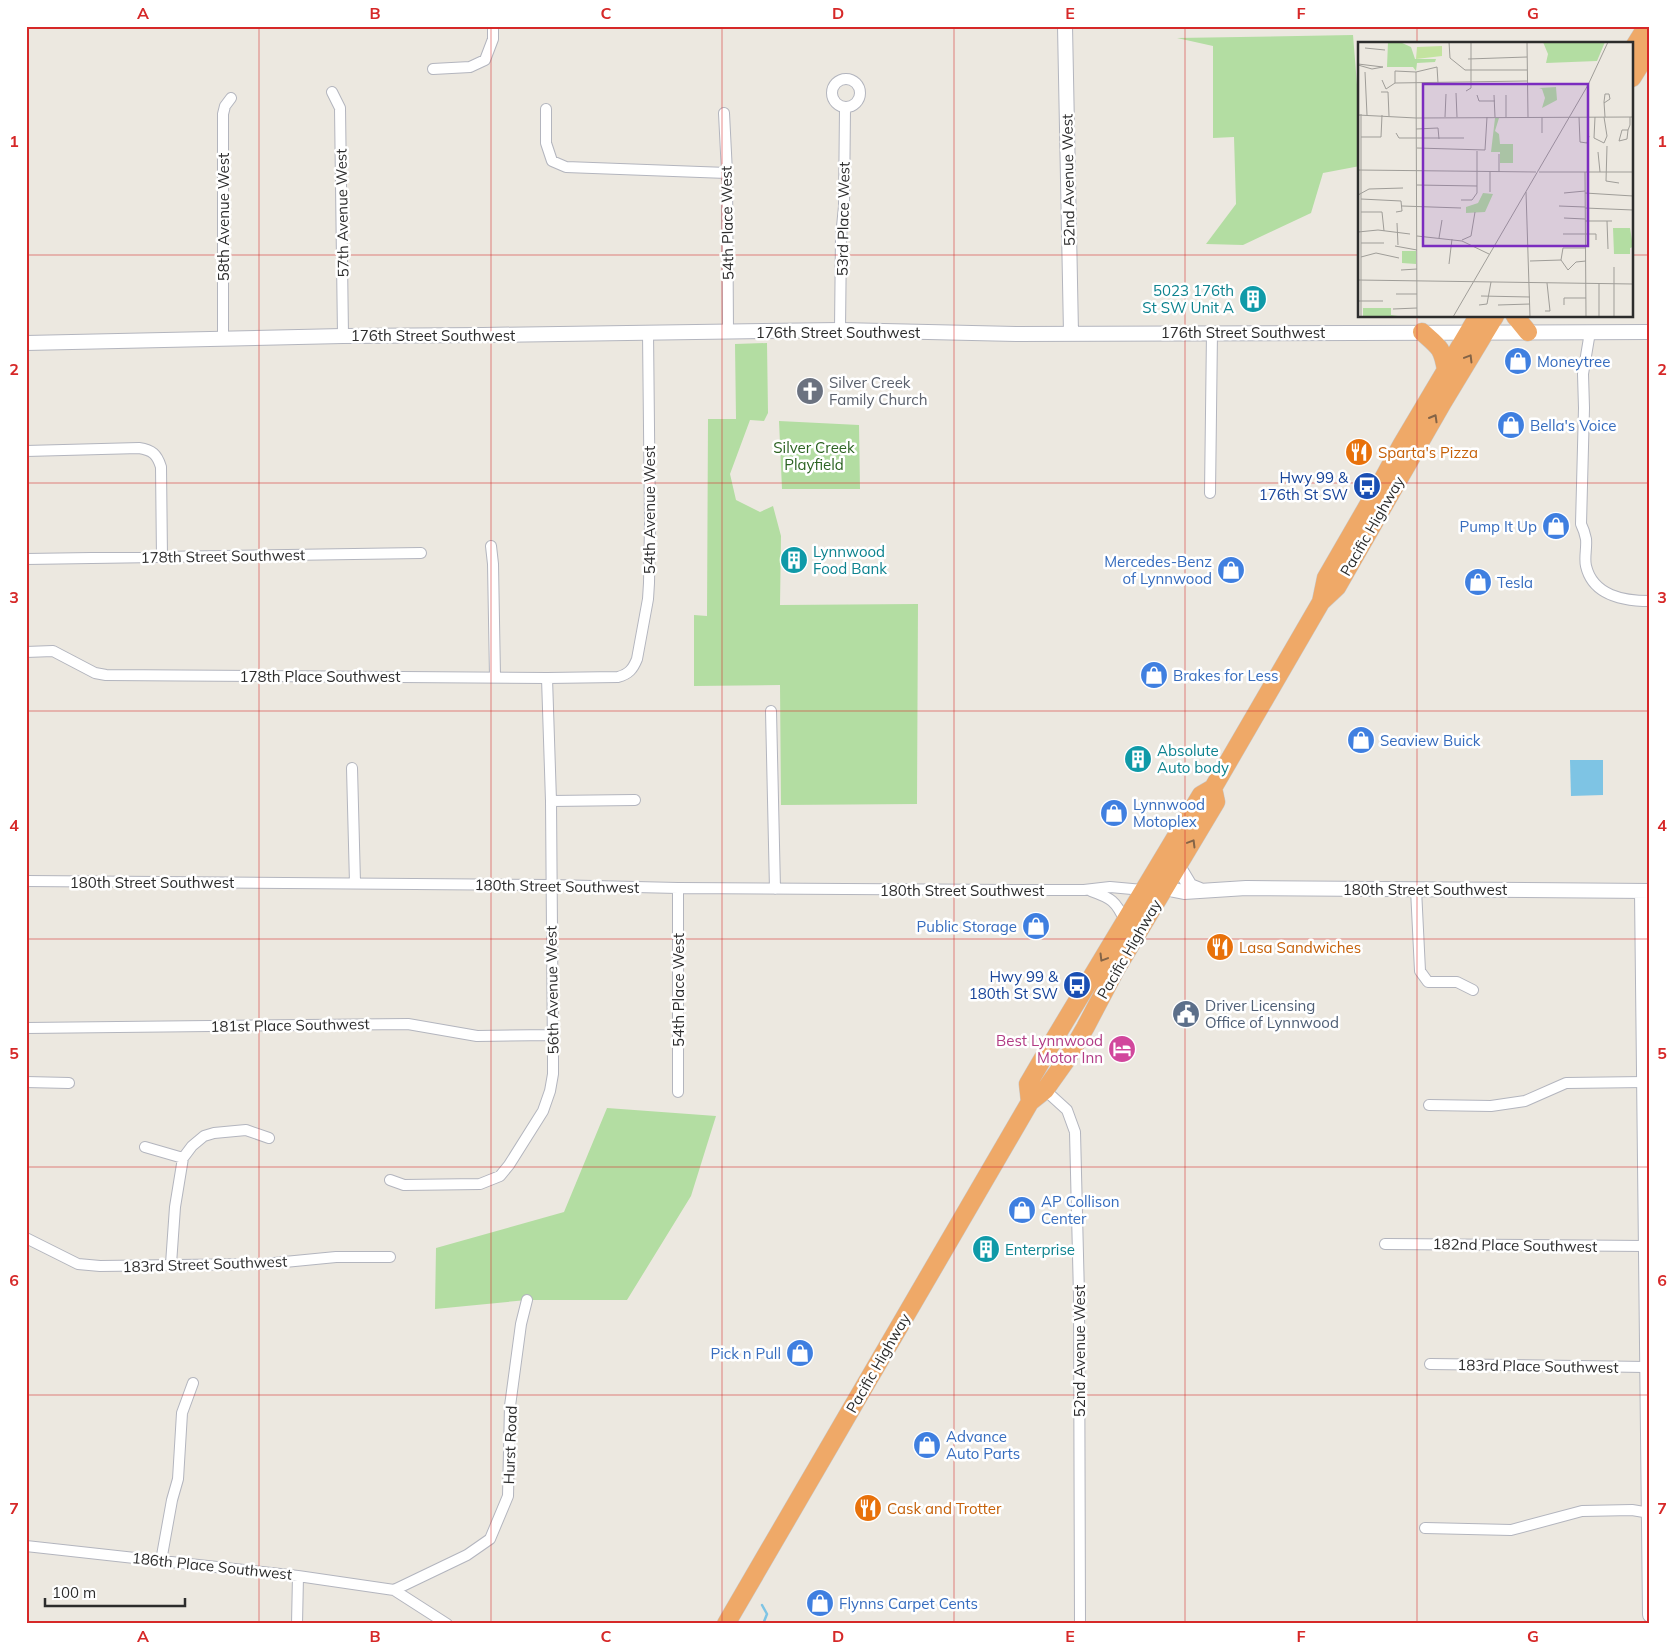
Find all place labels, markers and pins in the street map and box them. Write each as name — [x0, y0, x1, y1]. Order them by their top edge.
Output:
place label: 5023 176th St SW Unit A — [1142, 281, 1234, 317]
building icon: 5023 176th St SW Unit A — [1238, 284, 1268, 314]
shop icon: Moneytree — [1503, 346, 1533, 376]
place label: Moneytree — [1537, 352, 1610, 371]
place label: Silver Creek Family Church — [829, 373, 928, 409]
church icon: Silver Creek Family Church — [795, 376, 825, 406]
shop icon: Bella's Voice — [1496, 410, 1526, 440]
place label: Bella's Voice — [1530, 416, 1616, 435]
restaurant icon: Sparta's Pizza — [1344, 437, 1374, 467]
place label: Sparta's Pizza — [1378, 443, 1478, 462]
place label: Hwy 99 & 176th St SW — [1259, 468, 1349, 504]
bus stop icon: Hwy 99 & 176th St SW — [1352, 471, 1382, 501]
shop icon: Pump It Up — [1541, 511, 1571, 541]
place label: Pump It Up — [1460, 517, 1537, 536]
place label: Lynnwood Food Bank — [813, 542, 887, 578]
building icon: Lynnwood Food Bank — [779, 545, 809, 575]
place label: Mercedes-Benz of Lynnwood — [1104, 552, 1212, 588]
shop icon: Mercedes-Benz of Lynnwood — [1216, 555, 1246, 585]
shop icon: Tesla — [1463, 567, 1493, 597]
place label: Tesla — [1497, 573, 1533, 592]
shop icon: Brakes for Less — [1139, 660, 1169, 690]
place label: Brakes for Less — [1173, 666, 1279, 685]
shop icon: Seaview Buick — [1346, 725, 1376, 755]
place label: Seaview Buick — [1380, 731, 1481, 750]
place label: Absolute Auto body — [1157, 741, 1229, 777]
building icon: Absolute Auto body — [1123, 744, 1153, 774]
place label: Lynnwood Motoplex — [1133, 795, 1205, 831]
shop icon: Lynnwood Motoplex — [1099, 798, 1129, 828]
shop icon: Public Storage — [1021, 911, 1051, 941]
place label: Public Storage — [917, 917, 1017, 936]
restaurant icon: Lasa Sandwiches — [1205, 932, 1235, 962]
place label: Lasa Sandwiches — [1239, 938, 1361, 957]
place label: Hwy 99 & 180th St SW — [969, 967, 1059, 1003]
bus stop icon: Hwy 99 & 180th St SW — [1062, 970, 1092, 1000]
place label: Driver Licensing Office of Lynnwood — [1205, 996, 1339, 1032]
public building icon: Driver Licensing Office of Lynnwood — [1171, 999, 1201, 1029]
place label: Best Lynnwood Motor Inn — [996, 1031, 1103, 1067]
hotel icon: Best Lynnwood Motor Inn — [1107, 1034, 1137, 1064]
place label: AP Collison Center — [1041, 1192, 1120, 1228]
shop icon: AP Collison Center — [1007, 1195, 1037, 1225]
building icon: Enterprise — [971, 1234, 1001, 1264]
place label: Enterprise — [1005, 1240, 1075, 1259]
shop icon: Pick n Pull — [785, 1338, 815, 1368]
place label: Pick n Pull — [710, 1344, 781, 1363]
place label: Advance Auto Parts — [946, 1427, 1020, 1463]
shop icon: Advance Auto Parts — [912, 1430, 942, 1460]
restaurant icon: Cask and Trotter — [853, 1493, 883, 1523]
place label: Cask and Trotter — [887, 1499, 1002, 1518]
shop icon: Flynns Carpet Cents — [805, 1588, 835, 1618]
place label: Flynns Carpet Cents — [839, 1594, 978, 1613]

